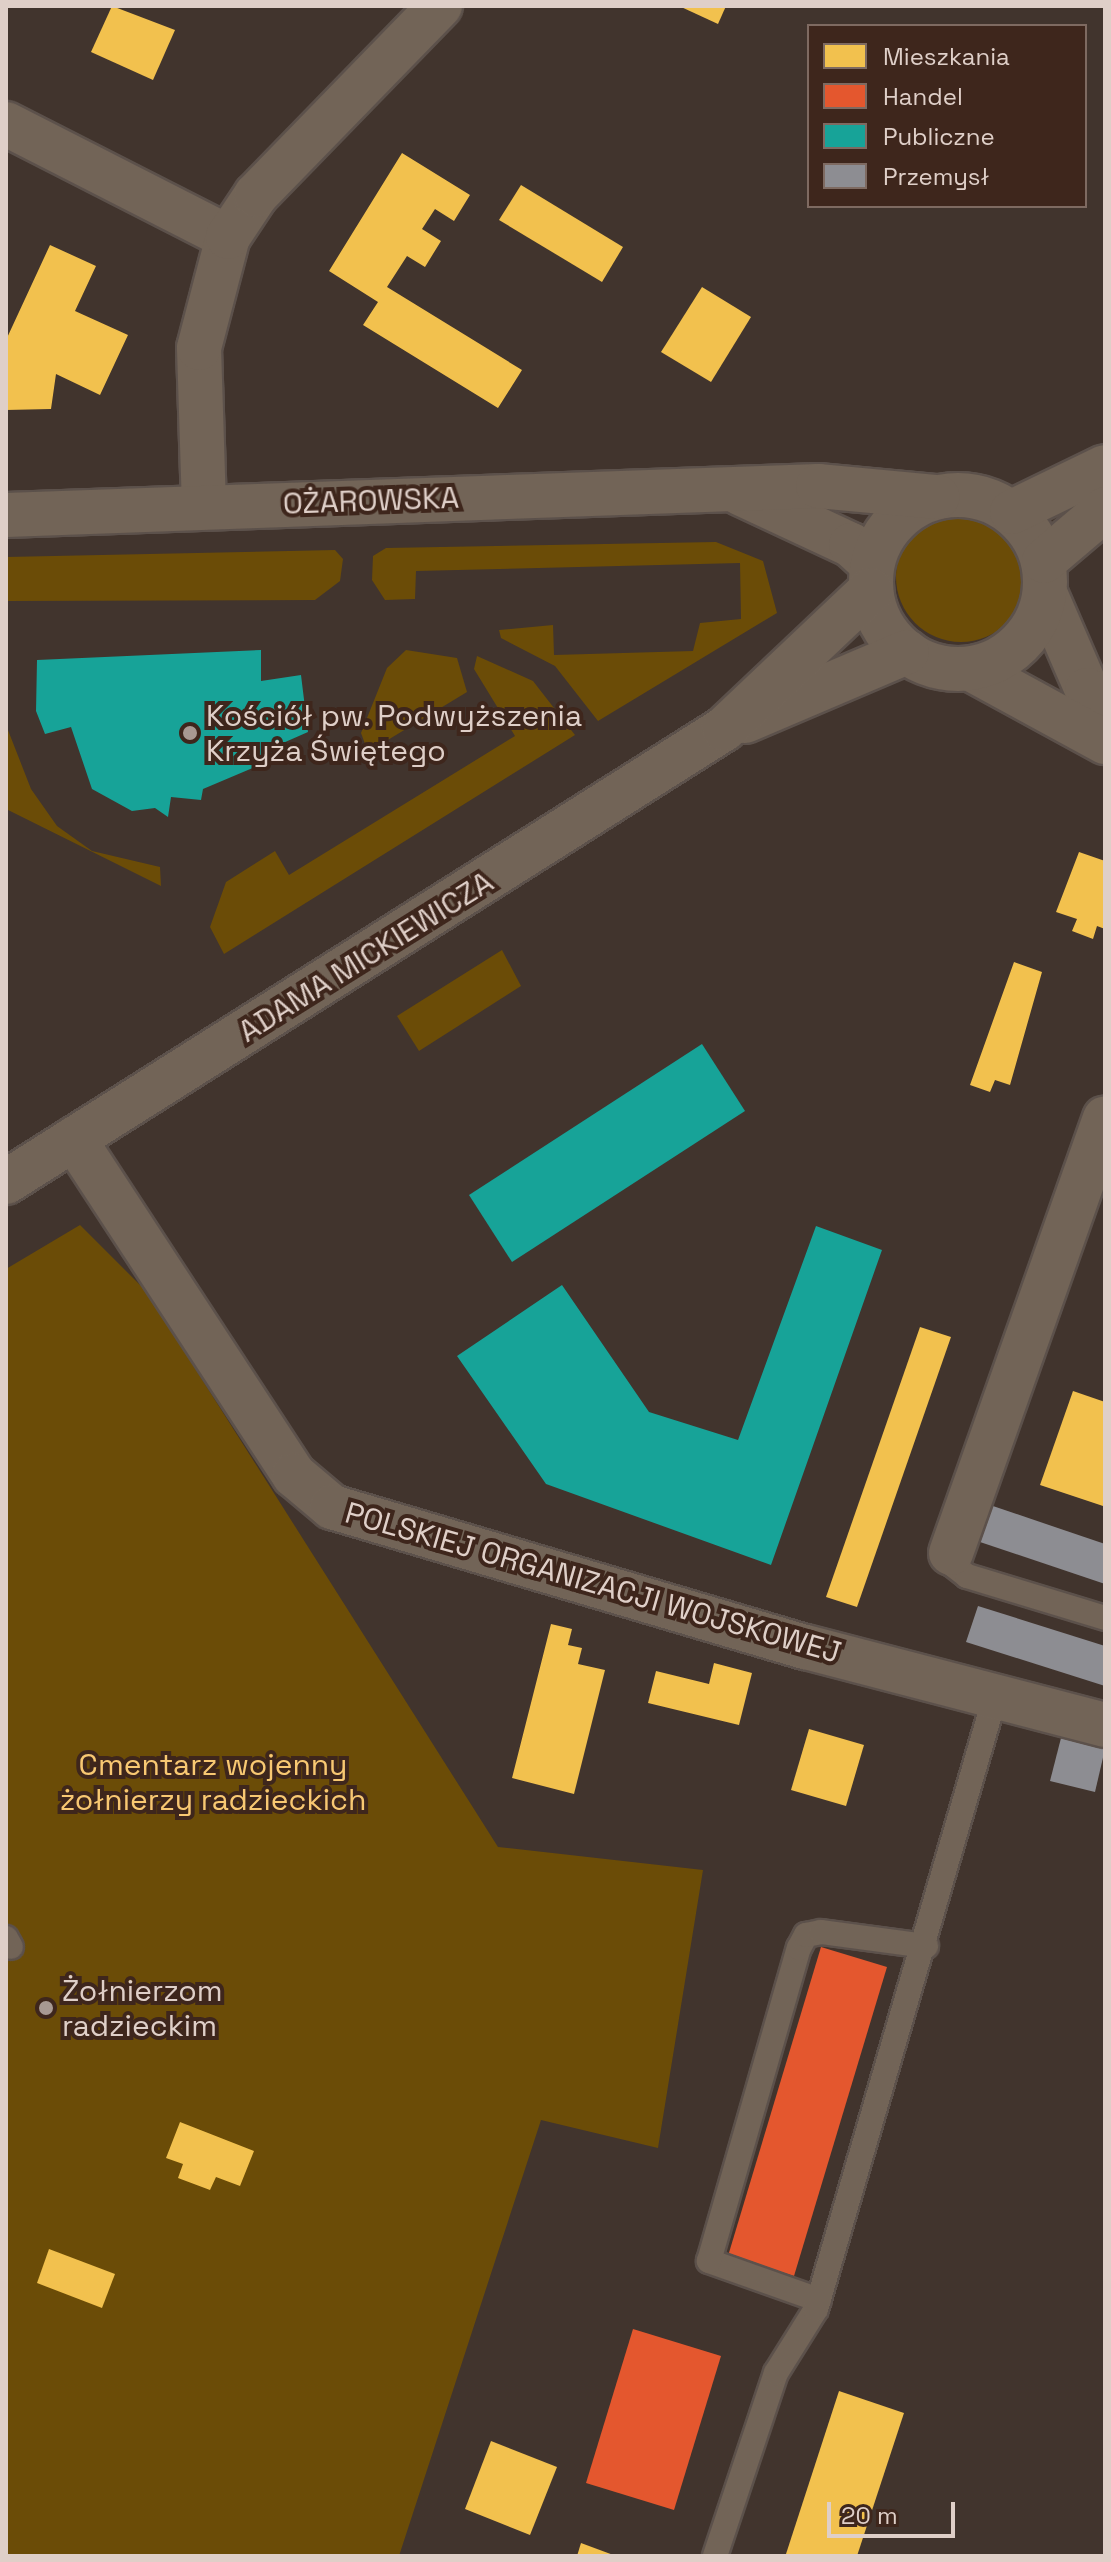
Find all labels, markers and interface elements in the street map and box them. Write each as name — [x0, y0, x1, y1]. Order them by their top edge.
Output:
legend — [807, 24, 1087, 208]
text: Mieszkania — [883, 41, 1010, 72]
text: Handel — [883, 81, 963, 112]
text: Publiczne — [883, 121, 995, 152]
text: Przemysł — [883, 161, 989, 192]
street label: OŻAROWSKA — [282, 480, 460, 522]
place label: Kościół pw. Podwyższenia Krzyża Świętego — [206, 698, 583, 768]
marker: Kościół pw. Podwyższenia Krzyża Świętego — [181, 724, 199, 742]
street label: ADAMA MICKIEWICZA — [232, 864, 500, 1050]
street label: POLSKIEJ ORGANIZACJI WOJSKOWEJ — [341, 1495, 845, 1671]
park label: Cmentarz wojenny żołnierzy radzieckich — [60, 1747, 366, 1818]
place label: Żołnierzom radzieckim — [62, 1973, 223, 2044]
marker: Żołnierzom radzieckim — [37, 1999, 55, 2017]
scale bar — [831, 2486, 959, 2536]
text: 20 m — [841, 2500, 898, 2531]

